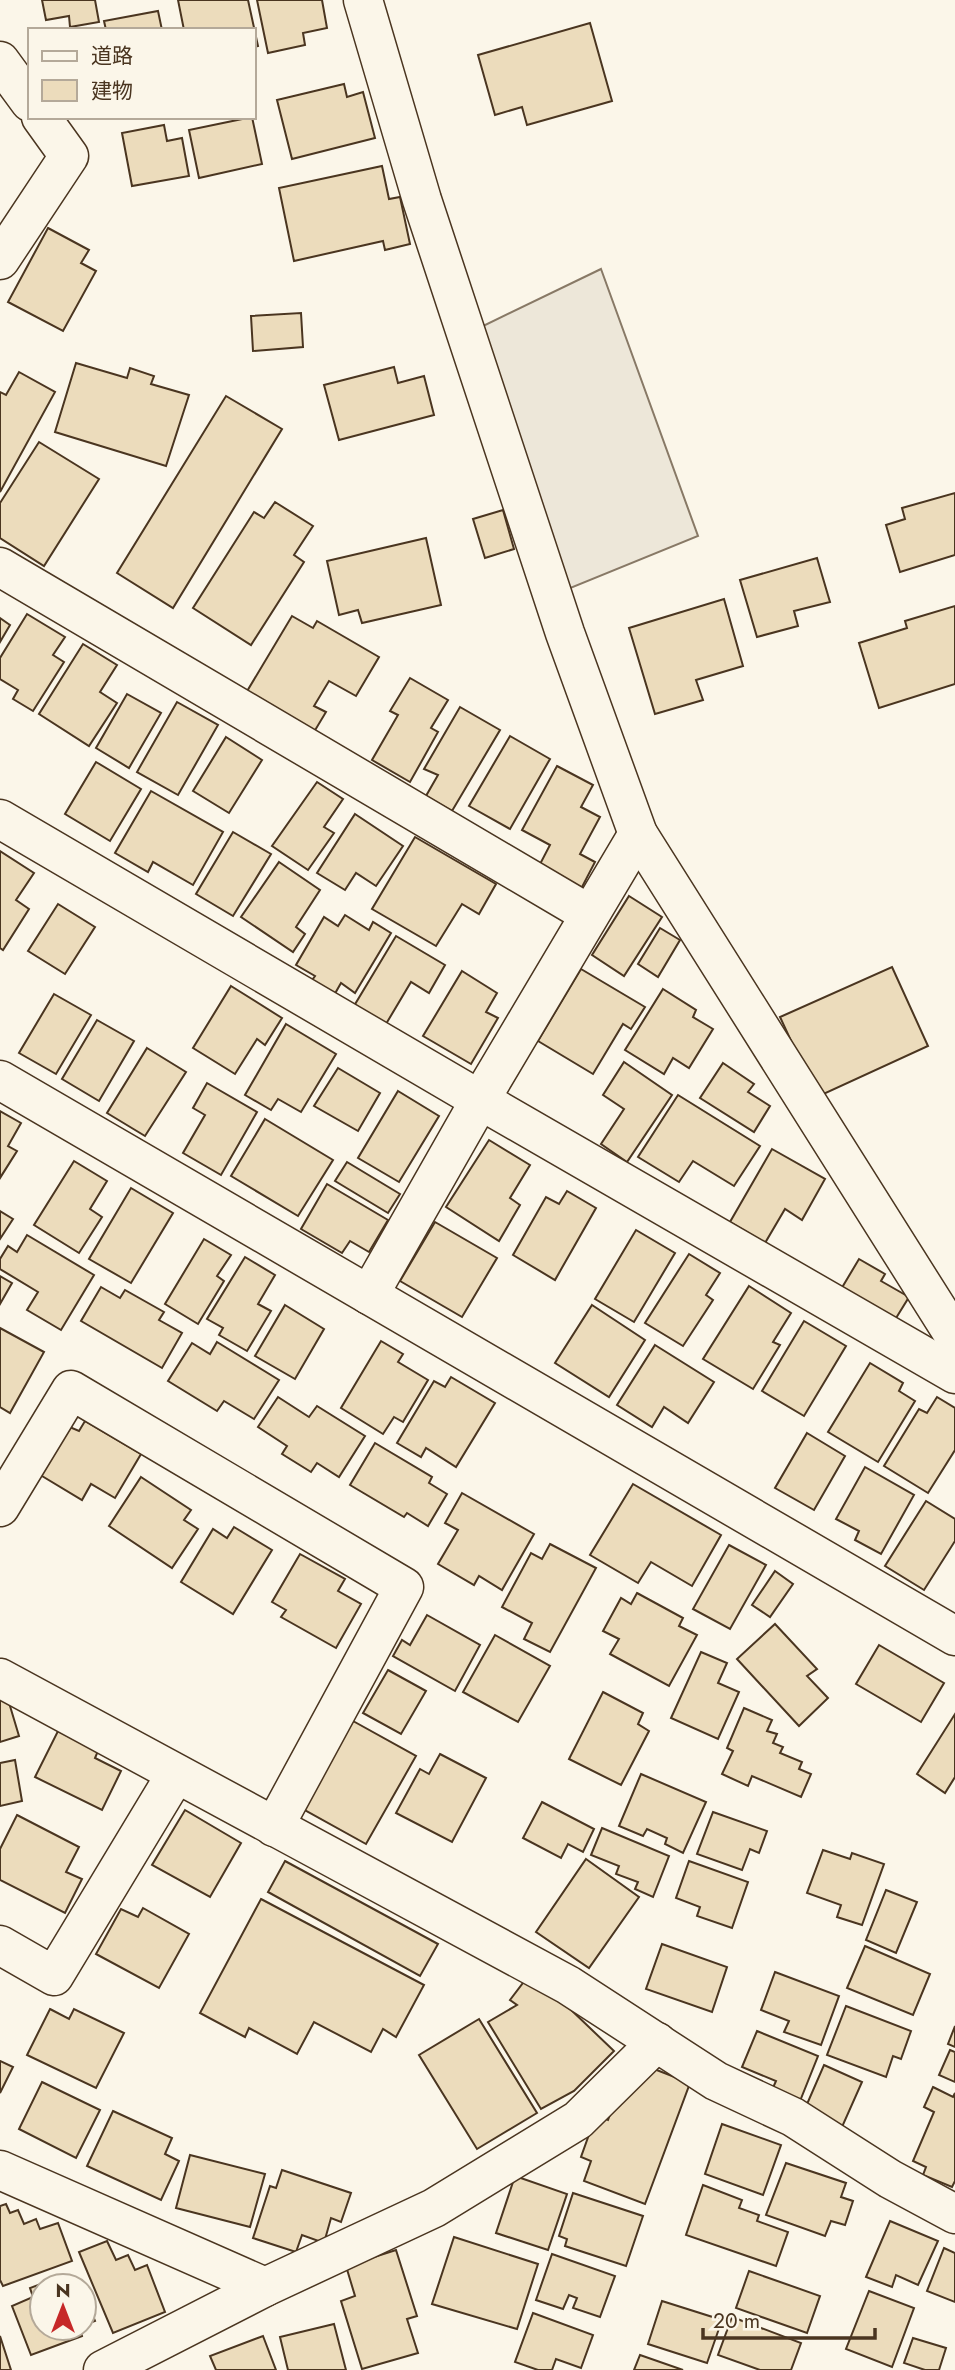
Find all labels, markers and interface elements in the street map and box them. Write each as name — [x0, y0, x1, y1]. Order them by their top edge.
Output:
legend — [28, 28, 256, 119]
text: 道路 — [91, 41, 133, 71]
text: 建物 — [91, 76, 133, 106]
north arrow — [28, 2272, 98, 2342]
text: N — [55, 2277, 71, 2304]
scale bar — [703, 2296, 874, 2340]
text: 20 m — [713, 2306, 760, 2336]

